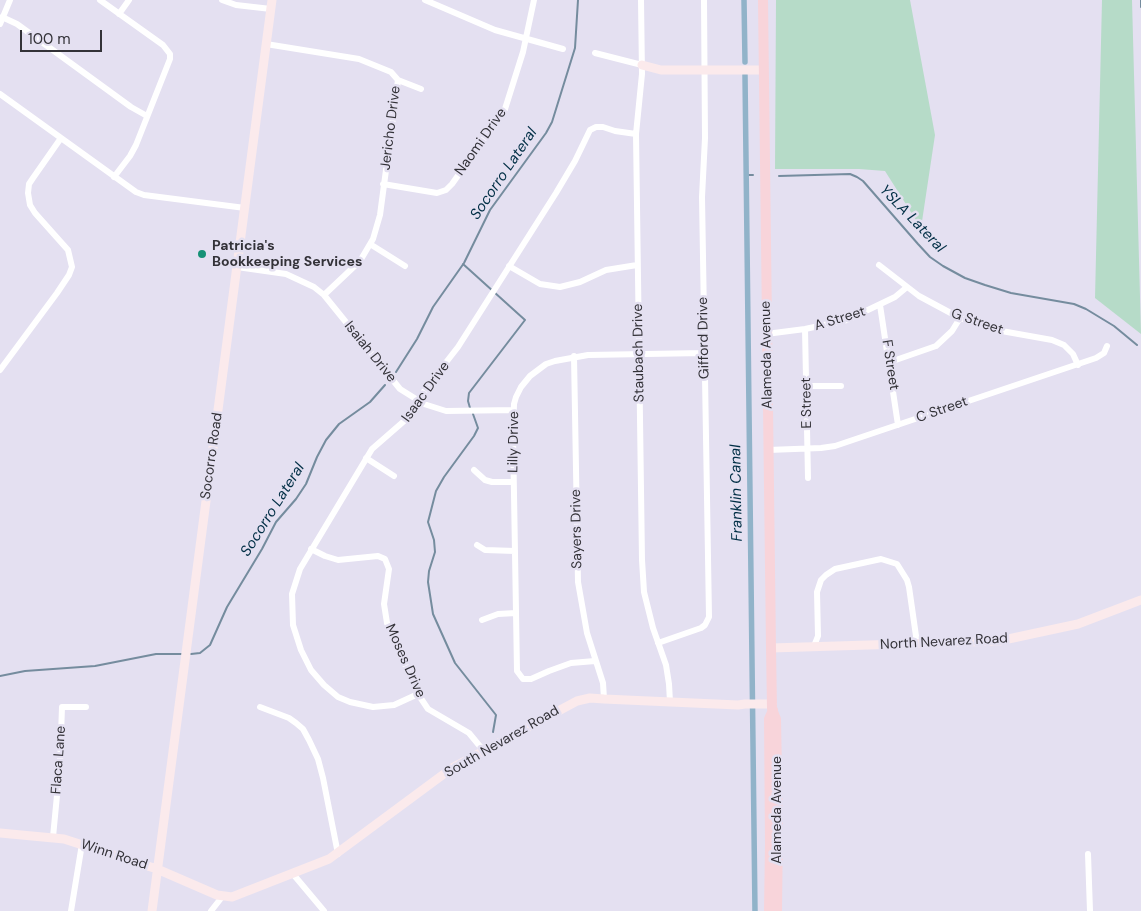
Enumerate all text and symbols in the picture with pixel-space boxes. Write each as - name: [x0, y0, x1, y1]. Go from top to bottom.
- scale bar: [22, 20, 105, 52]
- text: 100 m: [28, 29, 71, 49]
- street label: Jericho Drive: [377, 85, 405, 171]
- street label: Naomi Drive: [452, 105, 510, 179]
- water label: Socorro Lateral: [467, 125, 541, 223]
- water label: YSLA Lateral: [875, 181, 949, 257]
- place label: Patricia's Bookkeeping Services: [212, 238, 362, 270]
- marker: Patricia's Bookkeeping Services: [196, 248, 208, 260]
- street label: Gifford Drive: [695, 297, 713, 379]
- street label: Alameda Avenue: [758, 301, 776, 409]
- street label: A Street: [812, 303, 868, 335]
- street label: Staubach Drive: [630, 304, 648, 402]
- street label: G Street: [949, 305, 1005, 339]
- street label: Isaiah Drive: [340, 318, 400, 386]
- street label: F Street: [878, 339, 902, 391]
- street label: Isaac Drive: [399, 359, 453, 425]
- street label: E Street: [798, 377, 816, 429]
- street label: C Street: [914, 393, 970, 427]
- street label: Lilly Drive: [505, 411, 523, 473]
- street label: Socorro Road: [198, 412, 226, 500]
- water label: Franklin Canal: [727, 444, 747, 542]
- water label: Socorro Lateral: [237, 460, 309, 560]
- street label: Sayers Drive: [568, 489, 586, 569]
- street label: Moses Drive: [381, 622, 429, 700]
- street label: North Nevarez Road: [880, 630, 1008, 654]
- street label: South Nevarez Road: [442, 702, 562, 782]
- street label: Flaca Lane: [48, 725, 70, 795]
- street label: Alameda Avenue: [769, 756, 785, 864]
- street label: Winn Road: [78, 836, 150, 874]

